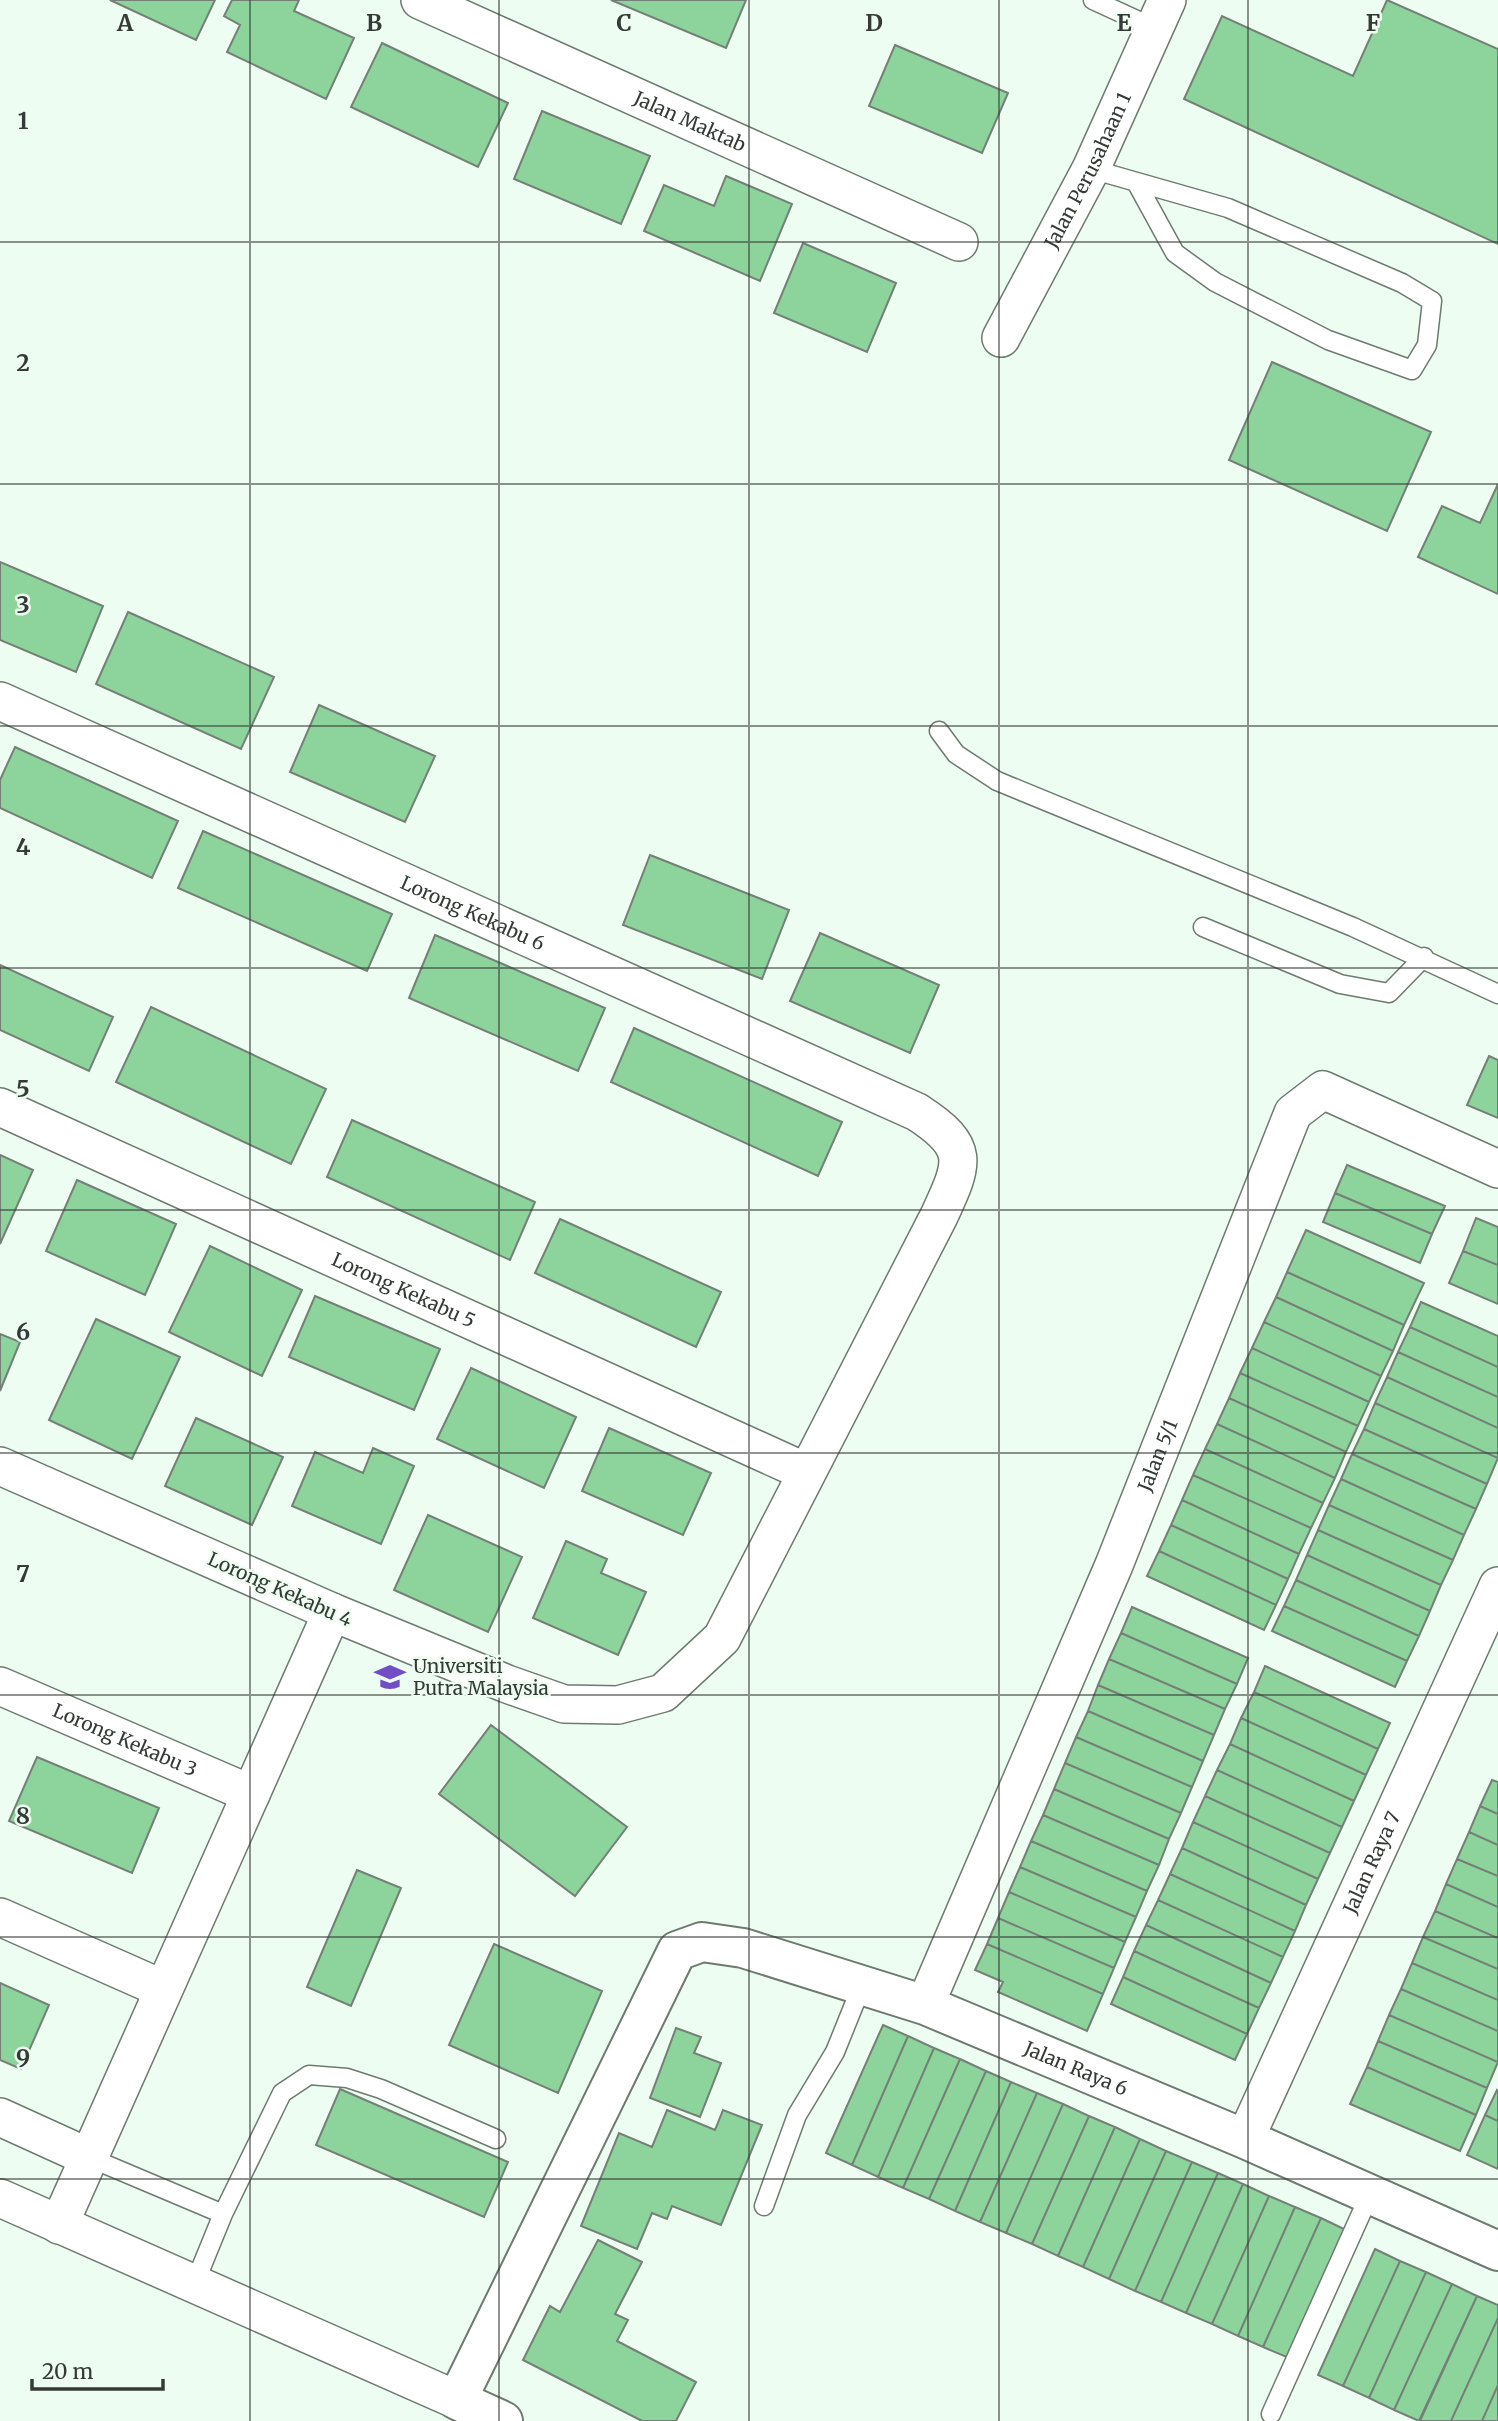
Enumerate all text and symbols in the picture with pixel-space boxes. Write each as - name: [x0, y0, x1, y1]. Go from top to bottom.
- text: A: [116, 8, 134, 37]
- text: B: [366, 8, 382, 37]
- text: C: [616, 8, 632, 37]
- text: D: [865, 8, 883, 37]
- text: E: [1116, 8, 1132, 37]
- text: F: [1366, 8, 1380, 37]
- street label: Jalan Maktab: [629, 85, 750, 157]
- street label: Jalan Perusahaan 1: [1039, 88, 1136, 253]
- text: 1: [18, 106, 29, 135]
- text: 2: [16, 348, 30, 377]
- text: 3: [16, 590, 30, 619]
- text: 4: [16, 832, 31, 861]
- street label: Lorong Kekabu 6: [397, 870, 548, 956]
- text: 5: [16, 1074, 30, 1103]
- street label: Lorong Kekabu 5: [328, 1247, 479, 1333]
- text: 6: [16, 1317, 30, 1346]
- street label: Jalan 5/1: [1132, 1415, 1183, 1496]
- street label: Lorong Kekabu 4: [204, 1546, 356, 1632]
- text: 7: [16, 1559, 30, 1588]
- place label: Universiti Putra Malaysia: [413, 1654, 549, 1700]
- school or university icon: Universiti Putra Malaysia: [373, 1660, 407, 1694]
- street label: Lorong Kekabu 3: [49, 1698, 201, 1781]
- text: 8: [16, 1801, 30, 1830]
- street label: Jalan Raya 7: [1337, 1808, 1405, 1918]
- street label: Jalan Raya 6: [1020, 2035, 1132, 2101]
- text: 9: [16, 2043, 30, 2072]
- scale bar: [32, 2348, 163, 2392]
- text: 20 m: [42, 2358, 94, 2385]

